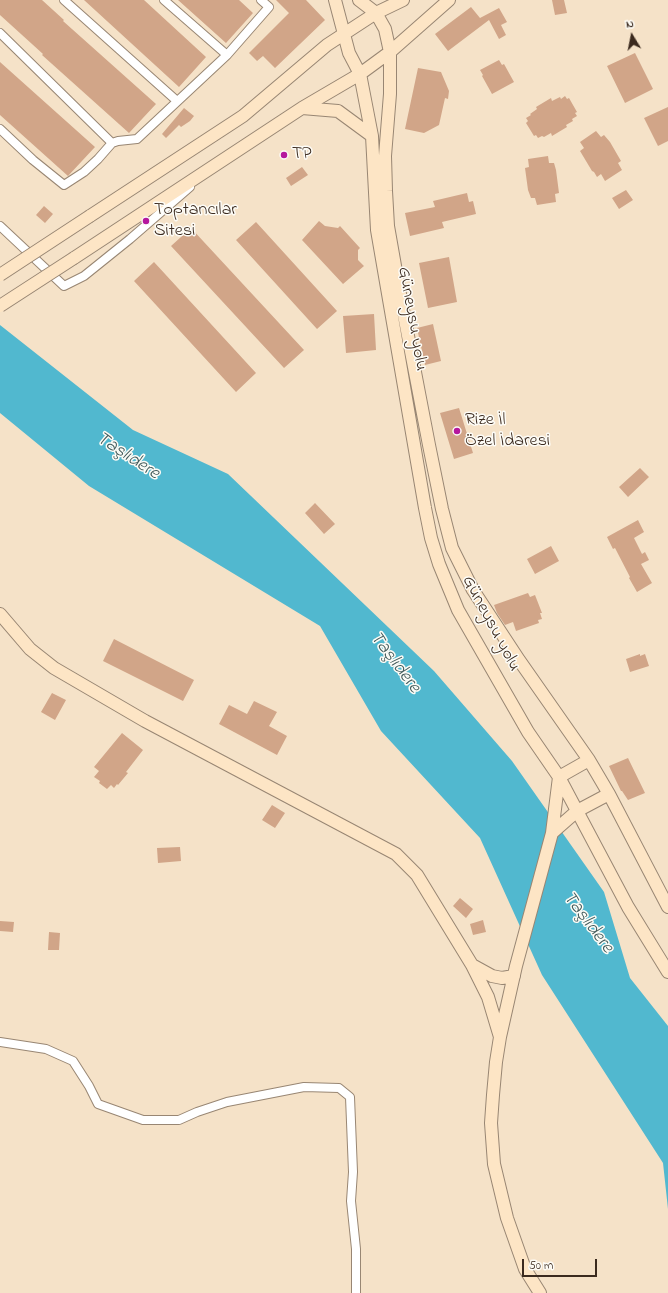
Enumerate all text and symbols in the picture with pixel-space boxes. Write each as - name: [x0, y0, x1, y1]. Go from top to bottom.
- north arrow: [612, 16, 652, 56]
- text: N: [625, 16, 635, 33]
- place label: TP: [292, 144, 312, 166]
- marker: TP: [279, 150, 289, 160]
- place label: Toptancılar Sitesi: [154, 200, 237, 242]
- marker: Toptancılar Sitesi: [141, 216, 151, 226]
- street label: Güneysu yolu: [391, 265, 431, 373]
- place label: Rize İl Özel İdaresi: [465, 410, 550, 452]
- marker: Rize İl Özel İdaresi: [452, 426, 462, 436]
- water label: Taşlıdere: [91, 428, 163, 486]
- street label: Güneysu yolu: [456, 573, 524, 675]
- water label: Taşlıdere: [364, 628, 424, 698]
- water label: Taşlıdere: [557, 888, 617, 958]
- scale bar: [524, 1251, 599, 1277]
- text: 50 m: [529, 1257, 553, 1275]

